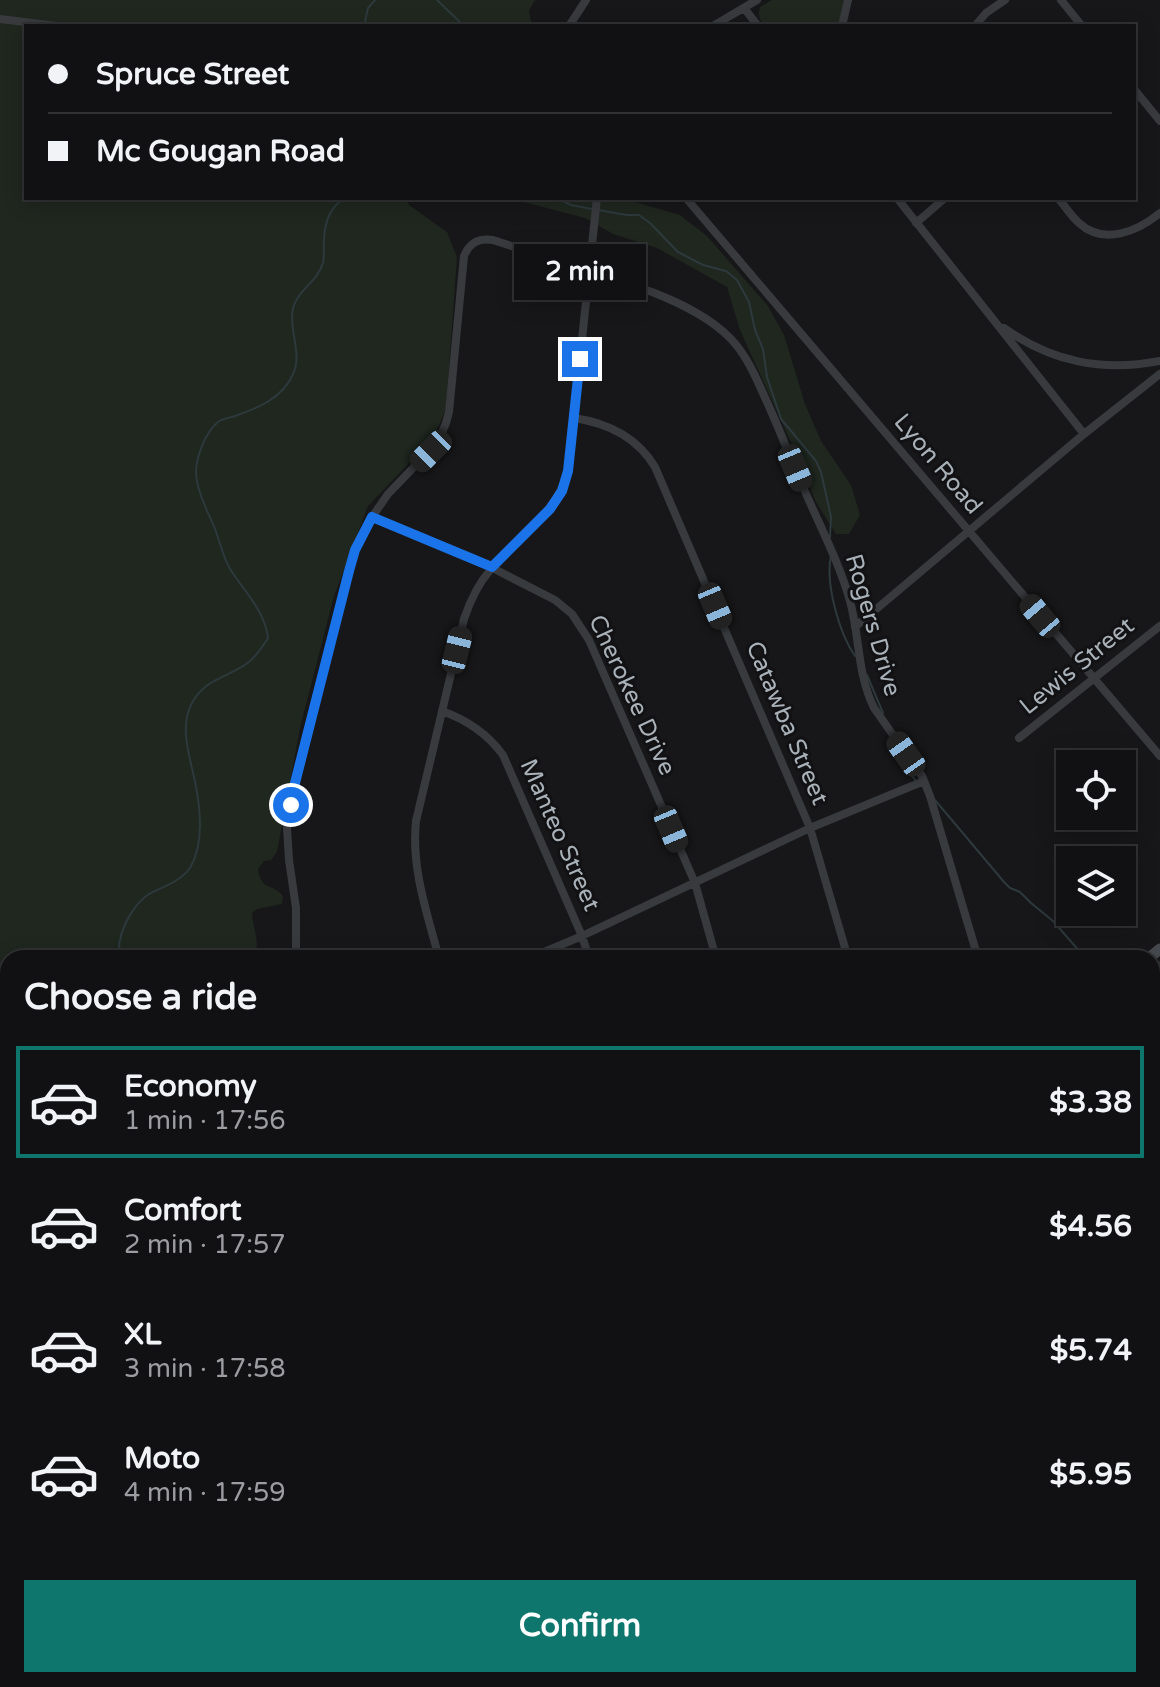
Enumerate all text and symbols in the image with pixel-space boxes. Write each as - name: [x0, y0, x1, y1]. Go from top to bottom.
- text: Spruce Street: [96, 56, 289, 93]
- text: Mc Gougan Road: [96, 133, 345, 170]
- callout: 2 min: [514, 243, 646, 299]
- text: 2 min: [545, 256, 615, 287]
- route end: [562, 341, 598, 377]
- street label: Lyon Road: [888, 408, 988, 520]
- car: [406, 426, 456, 476]
- car: [775, 441, 815, 495]
- street label: Rogers Drive: [839, 551, 907, 699]
- car: [695, 579, 735, 633]
- car: [1015, 590, 1065, 642]
- street label: Cherokee Drive: [582, 610, 682, 780]
- street label: Lewis Street: [1014, 611, 1140, 721]
- car: [440, 624, 474, 676]
- street label: Catawba Street: [740, 637, 834, 809]
- car: [882, 727, 930, 781]
- map controls: [1056, 750, 1136, 926]
- button: locate: [1056, 750, 1136, 830]
- street label: Manteo Street: [514, 755, 606, 915]
- route start: [273, 787, 309, 823]
- car: [651, 802, 691, 856]
- button: layers: [1056, 846, 1136, 926]
- text: Choose a ride: [24, 976, 257, 1019]
- icon: car: [28, 1066, 100, 1138]
- text: Economy: [124, 1068, 257, 1105]
- text: $3.38: [1049, 1084, 1132, 1121]
- text: 1 min · 17:56: [124, 1105, 286, 1136]
- icon: car: [28, 1190, 100, 1262]
- text: Comfort: [124, 1192, 242, 1229]
- text: $4.56: [1049, 1208, 1132, 1245]
- text: 2 min · 17:57: [124, 1229, 286, 1260]
- icon: car: [28, 1314, 100, 1386]
- text: XL: [124, 1316, 161, 1353]
- text: $5.74: [1050, 1332, 1132, 1369]
- text: 3 min · 17:58: [124, 1353, 286, 1384]
- icon: car: [28, 1438, 100, 1510]
- text: Moto: [124, 1440, 200, 1477]
- text: $5.95: [1050, 1456, 1132, 1493]
- text: 4 min · 17:59: [124, 1477, 286, 1508]
- button: Confirm: [24, 1580, 1136, 1672]

